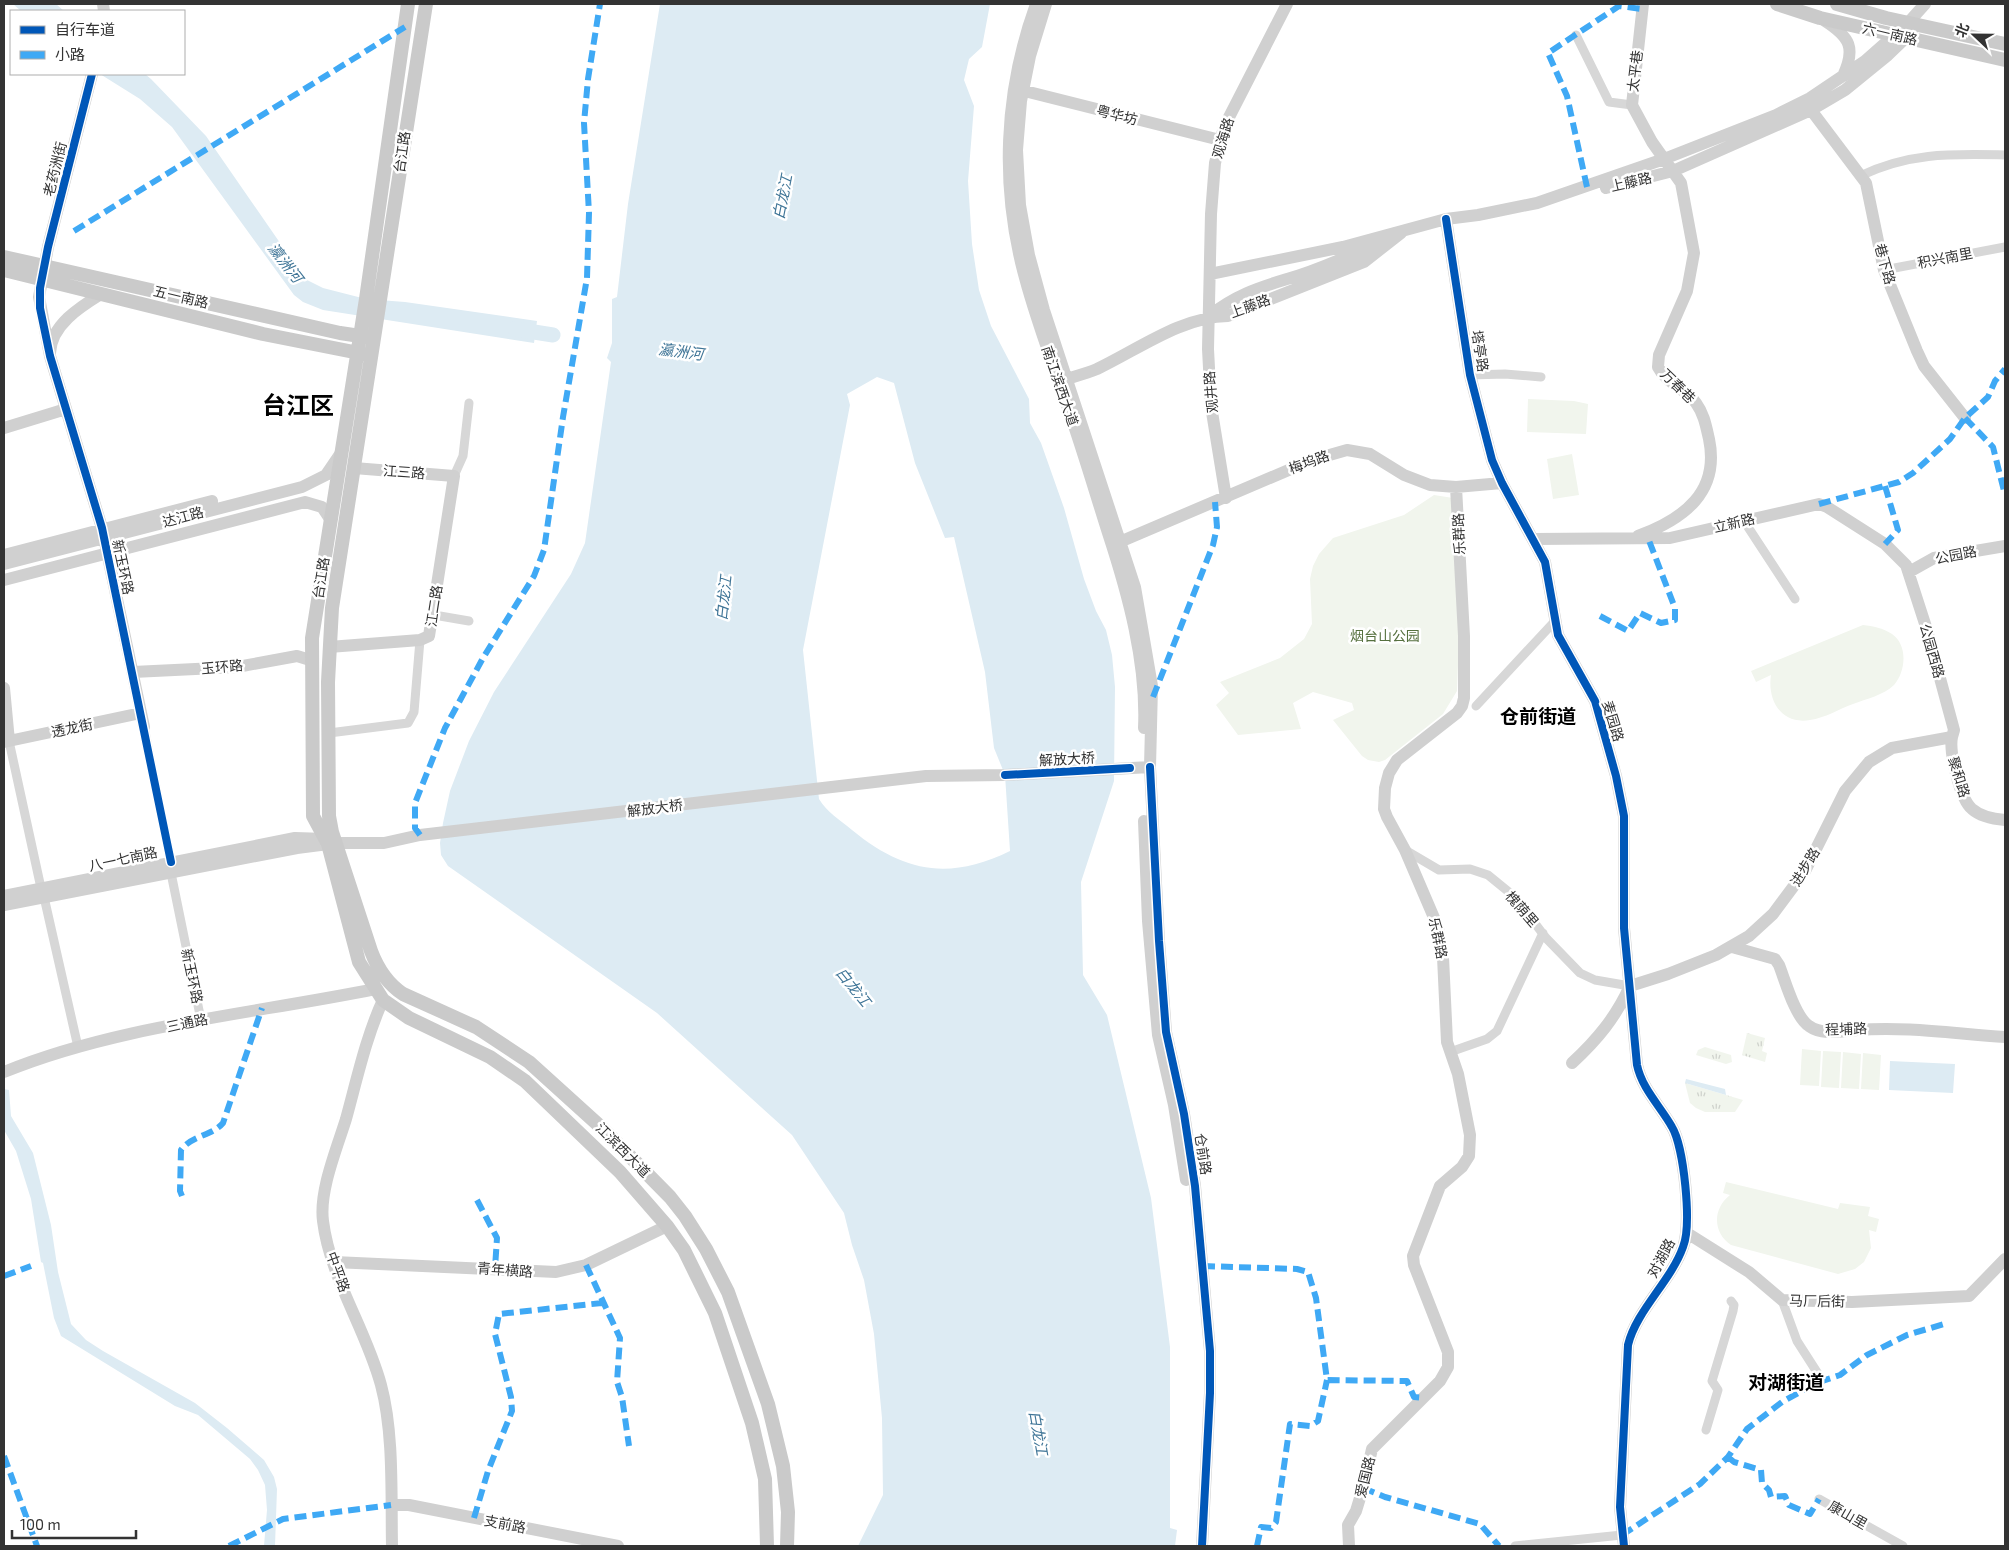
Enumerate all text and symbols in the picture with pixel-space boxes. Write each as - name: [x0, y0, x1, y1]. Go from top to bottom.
- legend: [10, 10, 185, 75]
- north arrow: [1949, 10, 1999, 60]
- street label: 六一南路: [1861, 19, 1919, 48]
- text: 自行车道: [55, 20, 115, 38]
- text: 北: [1951, 20, 1972, 40]
- text: 小路: [55, 45, 85, 63]
- street label: 太平巷: [1624, 49, 1645, 93]
- street label: 粤华坊: [1095, 101, 1140, 128]
- street label: 观海路: [1208, 115, 1237, 160]
- street label: 台江路: [390, 130, 413, 174]
- street label: 老药洲街: [39, 140, 70, 198]
- street label: 上藤路: [1609, 169, 1653, 195]
- water label: 白龙江: [769, 171, 796, 221]
- water label: 瀛洲河: [265, 239, 309, 288]
- street label: 巷下路: [1872, 241, 1899, 286]
- street label: 积兴南里: [1916, 244, 1974, 271]
- street label: 五一南路: [152, 282, 210, 311]
- street label: 上藤路: [1227, 290, 1272, 321]
- street label: 塔亭路: [1469, 329, 1492, 373]
- water label: 瀛洲河: [658, 339, 708, 363]
- street label: 南江滨西大道: [1039, 343, 1082, 428]
- street label: 万春巷: [1657, 365, 1699, 406]
- street label: 观井路: [1200, 370, 1221, 414]
- district label: 台江区: [262, 390, 334, 419]
- street label: 梅坞路: [1286, 446, 1331, 477]
- street label: 江三路: [382, 462, 426, 481]
- street label: 达江路: [160, 503, 205, 530]
- street label: 立新路: [1712, 510, 1756, 536]
- street label: 乐群路: [1449, 513, 1468, 555]
- street label: 新玉环路: [109, 538, 138, 596]
- street label: 公园路: [1934, 542, 1978, 567]
- street label: 台江路: [309, 556, 332, 600]
- water label: 白龙江: [712, 573, 735, 621]
- street label: 江二路: [422, 584, 445, 628]
- street label: 公园西路: [1917, 622, 1948, 680]
- park label: 烟台山公园: [1350, 627, 1420, 644]
- street label: 玉环路: [200, 656, 244, 677]
- street label: 麦园路: [1599, 698, 1628, 743]
- district label: 仓前街道: [1500, 704, 1576, 727]
- street label: 透龙街: [50, 715, 94, 740]
- street label: 解放大桥: [1039, 749, 1095, 768]
- street label: 聚和路: [1945, 754, 1974, 799]
- street label: 解放大桥: [626, 796, 684, 819]
- street label: 八一七南路: [87, 843, 159, 874]
- street label: 进步路: [1786, 844, 1823, 889]
- street label: 槐荫里: [1502, 887, 1543, 930]
- street label: 乐群路: [1426, 916, 1451, 960]
- street label: 新玉环路: [178, 947, 207, 1005]
- water label: 白龙江: [833, 963, 876, 1011]
- street label: 三通路: [165, 1010, 209, 1035]
- street label: 程埔路: [1825, 1019, 1867, 1038]
- street label: 江滨西大道: [593, 1119, 654, 1180]
- street label: 仓前路: [1192, 1132, 1215, 1176]
- street label: 对湖路: [1643, 1235, 1678, 1280]
- street label: 中平路: [323, 1249, 354, 1294]
- street label: 青年横路: [477, 1259, 534, 1280]
- street label: 马厂后街: [1789, 1292, 1845, 1309]
- district label: 对湖街道: [1748, 1370, 1824, 1393]
- water label: 白龙江: [1026, 1409, 1052, 1459]
- street label: 爱国路: [1351, 1454, 1378, 1499]
- street label: 康山里: [1826, 1497, 1871, 1532]
- scale bar: [12, 1508, 136, 1540]
- street label: 支前路: [483, 1511, 527, 1536]
- text: 100 m: [20, 1515, 61, 1533]

